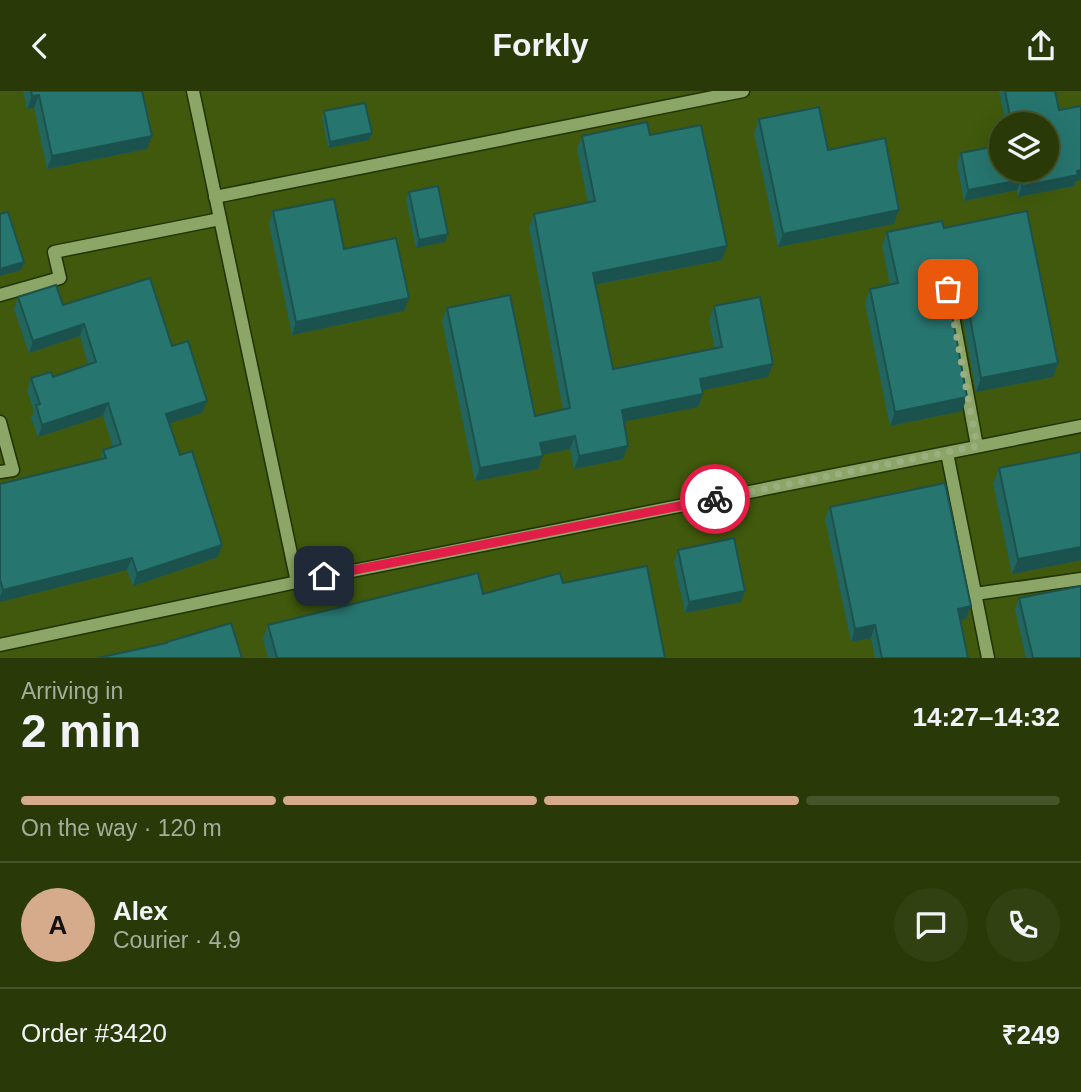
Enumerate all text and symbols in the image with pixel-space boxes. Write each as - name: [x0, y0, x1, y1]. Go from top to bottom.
- icon: back: [21, 27, 59, 65]
- text: Forkly: [492, 27, 589, 63]
- icon: share: [1022, 27, 1060, 65]
- map controls: [989, 112, 1059, 182]
- button: layers: [989, 112, 1059, 182]
- pin: [918, 259, 978, 319]
- icon: bag: [929, 270, 967, 308]
- courier: [680, 464, 750, 534]
- icon: bike: [696, 480, 734, 518]
- pin: [294, 546, 354, 606]
- icon: home: [305, 557, 343, 595]
- text: Arriving in: [21, 678, 123, 704]
- text: 14:27–14:32: [913, 702, 1060, 732]
- text: 2 min: [21, 705, 141, 757]
- text: On the way · 120 m: [21, 815, 222, 841]
- button: chat: [894, 888, 968, 962]
- button: phone: [986, 888, 1060, 962]
- text: Alex: [113, 896, 168, 926]
- text: A: [49, 910, 67, 940]
- text: Courier · 4.9: [113, 927, 241, 953]
- text: Order #3420: [21, 1018, 167, 1048]
- text: ₹249: [1002, 1020, 1060, 1050]

